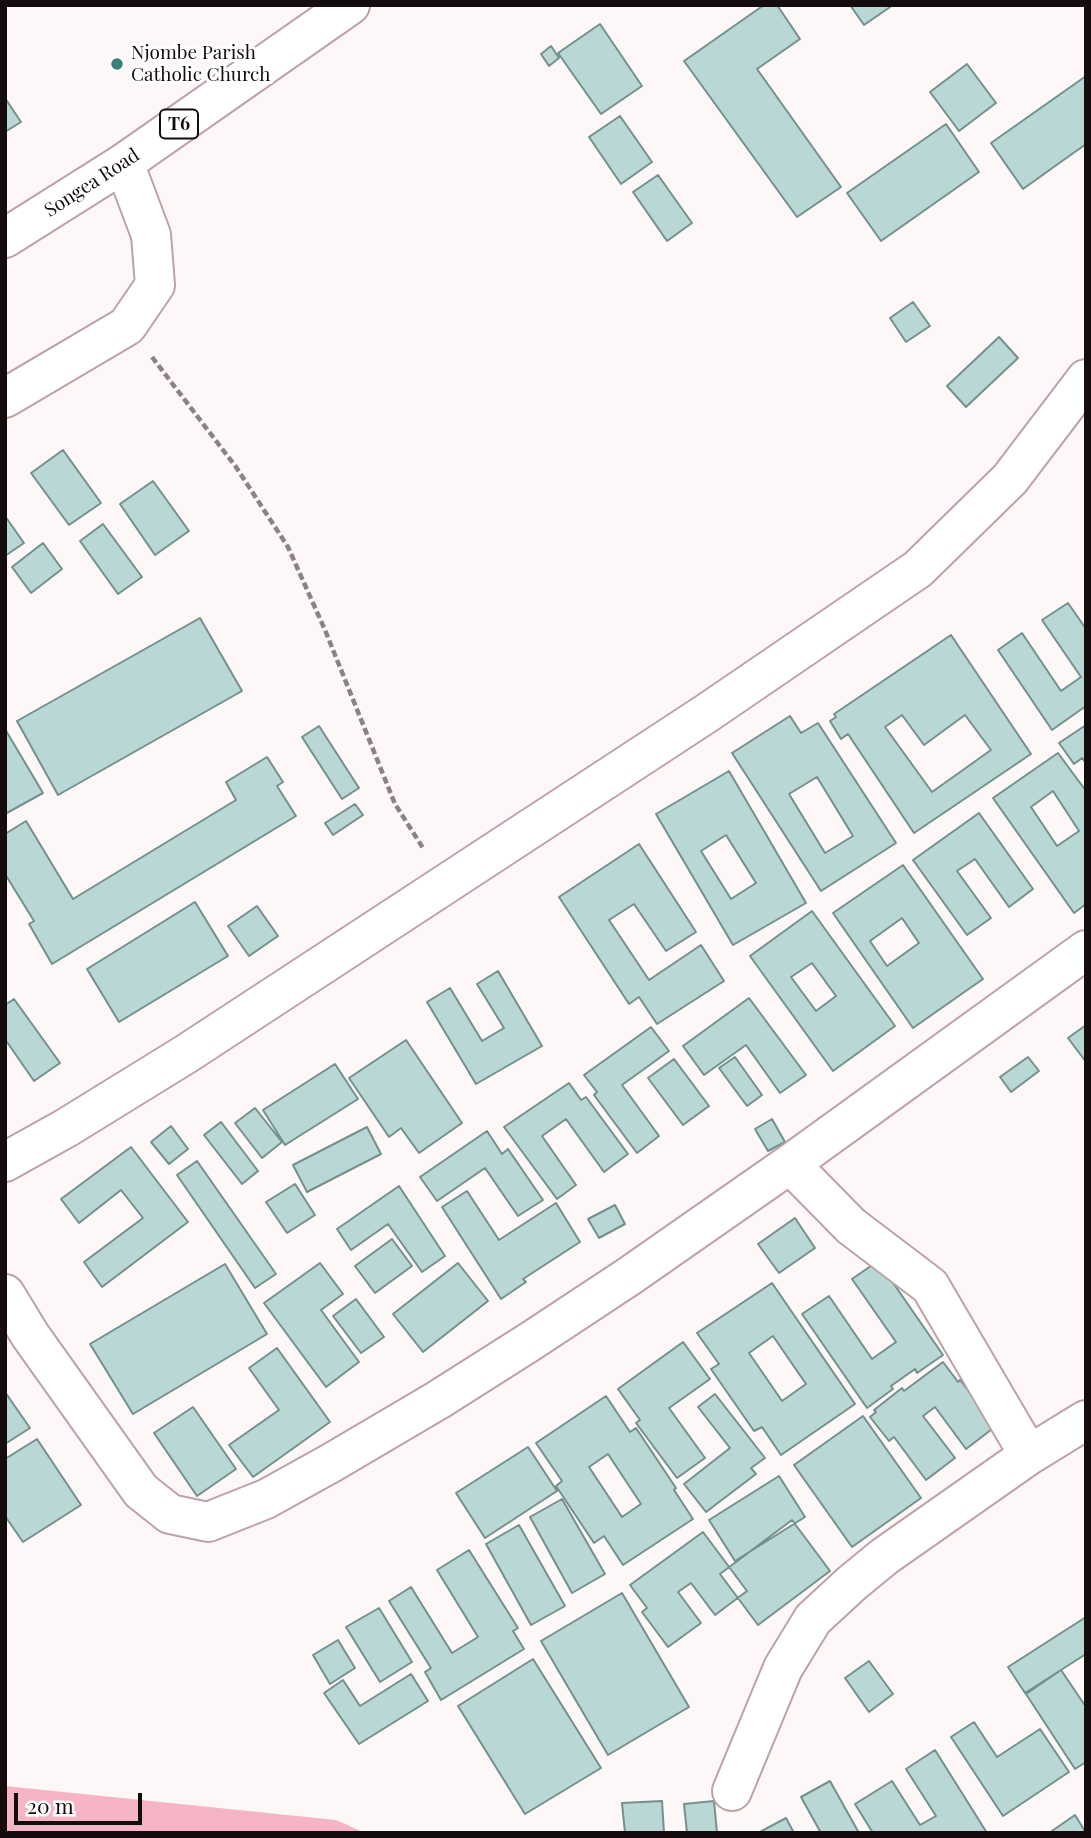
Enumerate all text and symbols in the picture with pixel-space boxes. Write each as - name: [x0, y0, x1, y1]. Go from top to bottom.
- place label: Njombe Parish Catholic Church: [131, 42, 270, 86]
- marker: Njombe Parish Catholic Church: [109, 56, 125, 72]
- road number: T6: [160, 110, 198, 139]
- street label: Songea Road: [40, 144, 144, 222]
- scale bar: [18, 1778, 145, 1822]
- text: 20 m: [27, 1791, 74, 1819]

